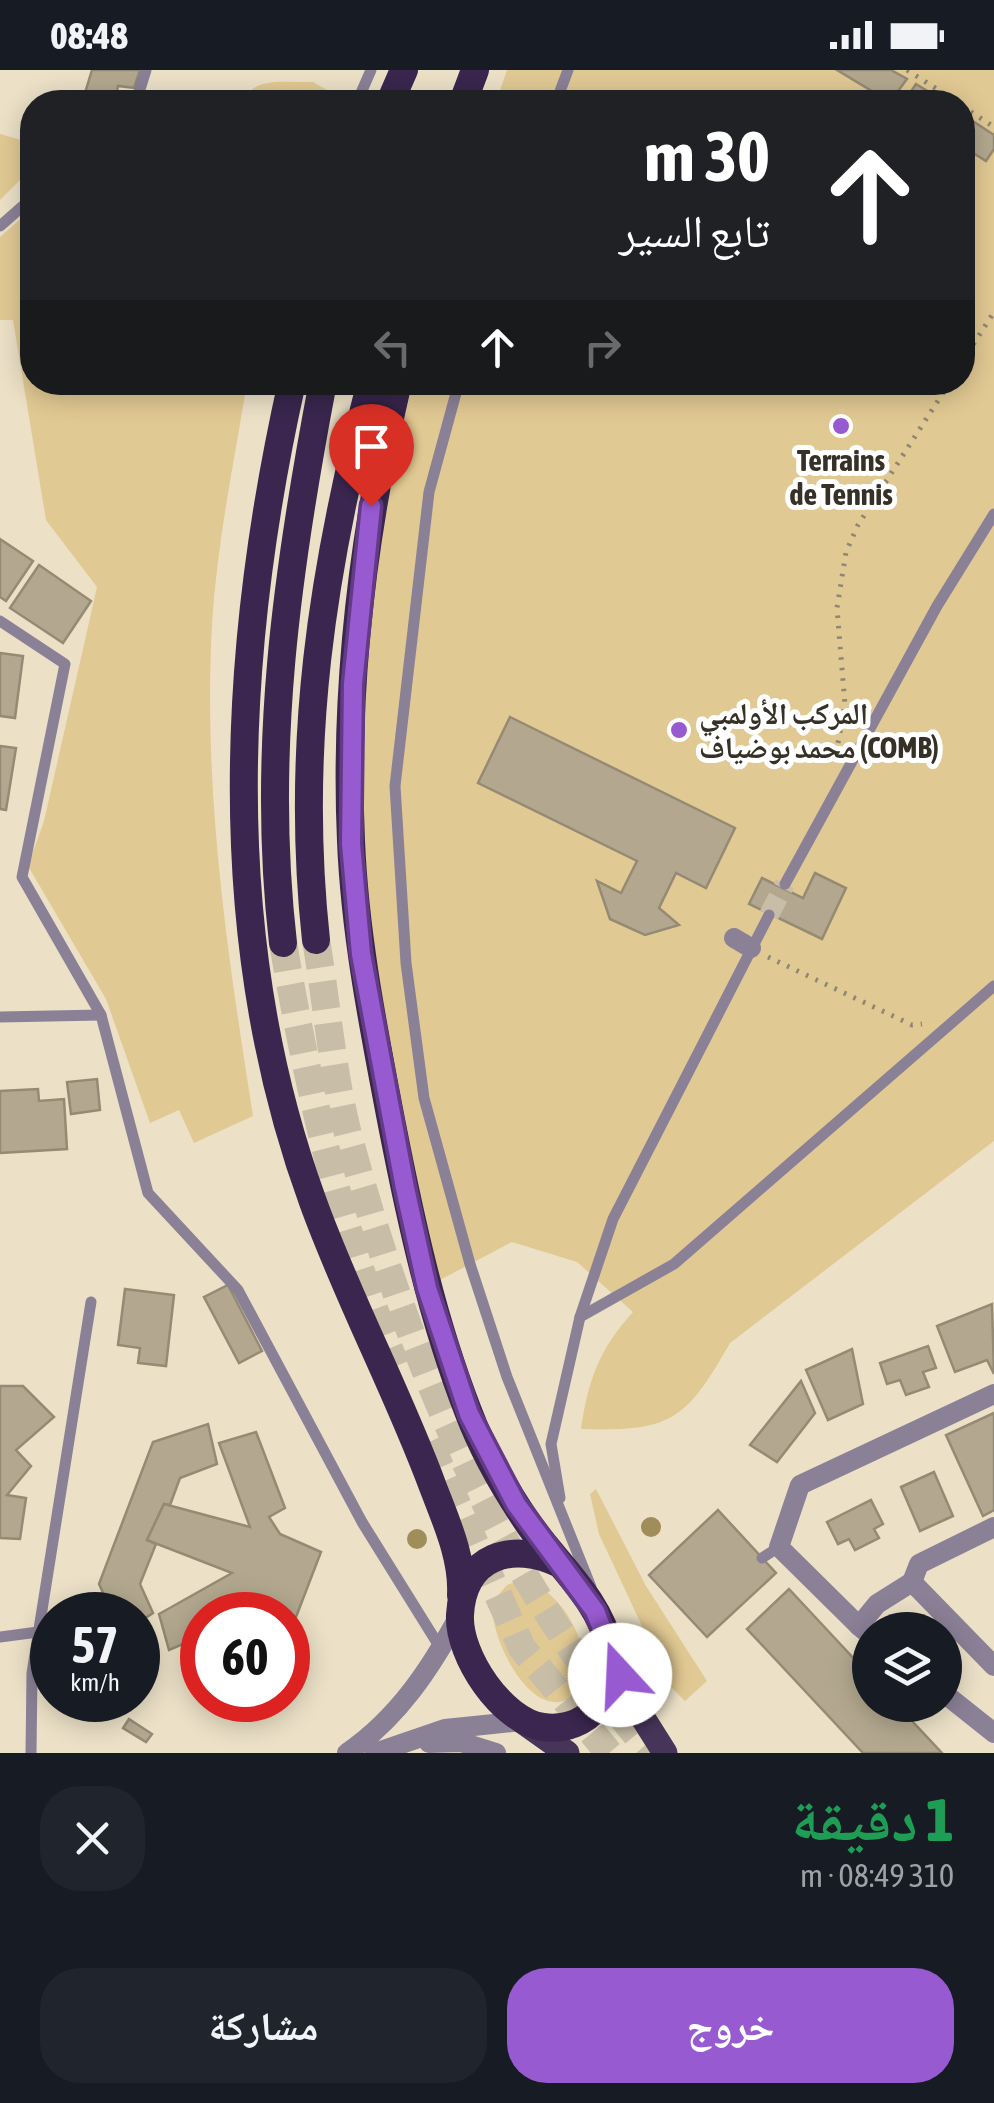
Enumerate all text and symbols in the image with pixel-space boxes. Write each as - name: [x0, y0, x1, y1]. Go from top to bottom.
- text: 08:48: [50, 14, 128, 57]
- text: 30 m: [644, 116, 770, 196]
- icon: ahead: [805, 130, 935, 260]
- text: تابع السير: [619, 205, 770, 257]
- icon: left: [365, 320, 420, 375]
- icon: ahead: [470, 320, 525, 375]
- icon: right: [575, 320, 630, 375]
- pin: [329, 404, 414, 507]
- marker: Terrains de Tennis: [830, 415, 852, 437]
- icon: arrive: [344, 419, 399, 474]
- place label: Terrains de Tennis: [789, 443, 893, 511]
- place label: المركب الأولمبي محمد بوضياف (COMB): [699, 696, 939, 765]
- marker: المركب الأولمبي محمد بوضياف (COMB): [668, 719, 690, 741]
- speed limit sign: 60: [180, 1592, 310, 1722]
- map controls: [852, 1612, 962, 1722]
- button: layers: [852, 1612, 962, 1722]
- text: 57: [71, 1616, 118, 1674]
- position arrow: [568, 1623, 672, 1727]
- text: km/h: [70, 1668, 120, 1696]
- text: 1 دقيقة: [792, 1785, 954, 1854]
- button: close: [40, 1786, 145, 1891]
- text: 310 m · 08:49: [800, 1857, 954, 1894]
- button: مشاركة: [40, 1968, 487, 2083]
- button: خروج: [507, 1968, 954, 2083]

